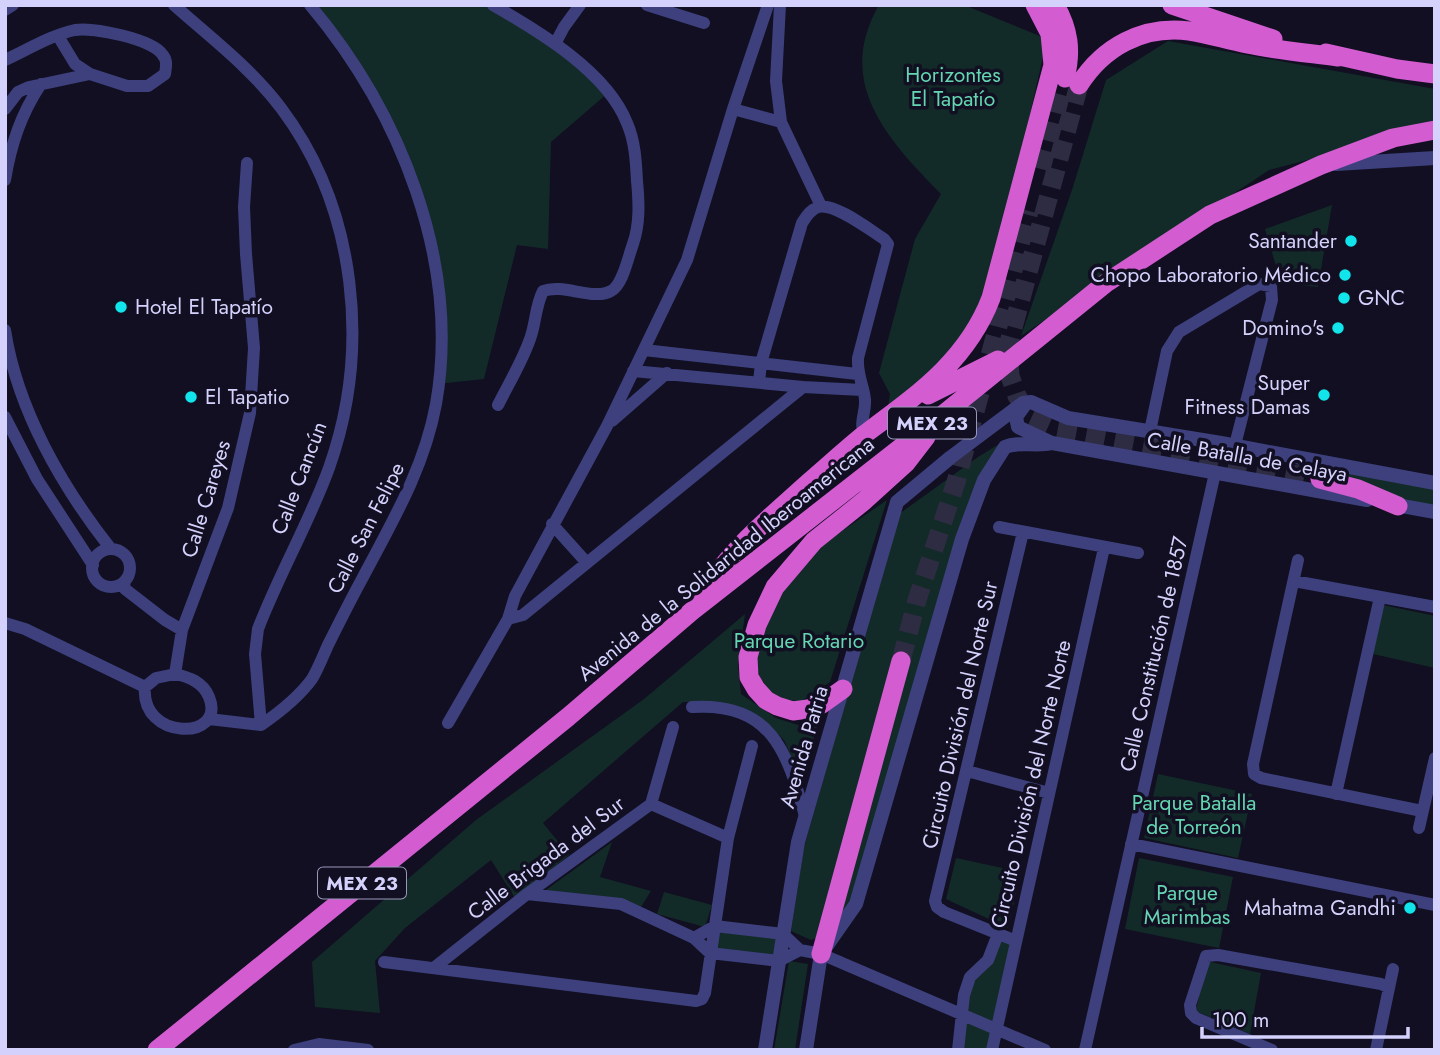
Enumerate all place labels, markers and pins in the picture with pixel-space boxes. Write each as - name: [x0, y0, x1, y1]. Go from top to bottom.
- place label: Santander: [1248, 226, 1338, 256]
- marker: Santander: [1343, 233, 1359, 249]
- place label: Chopo Laboratorio Médico: [1090, 260, 1331, 290]
- marker: Chopo Laboratorio Médico: [1337, 267, 1353, 283]
- place label: GNC: [1358, 283, 1405, 313]
- marker: GNC: [1336, 290, 1352, 306]
- place label: Hotel El Tapatío: [135, 292, 273, 322]
- marker: Hotel El Tapatío: [113, 299, 129, 315]
- place label: Domino's: [1242, 313, 1324, 343]
- marker: Domino's: [1330, 320, 1346, 336]
- place label: Super Fitness Damas: [1185, 368, 1311, 422]
- place label: El Tapatio: [205, 382, 289, 412]
- marker: Super Fitness Damas: [1316, 387, 1332, 403]
- marker: El Tapatio: [183, 389, 199, 405]
- place label: Mahatma Gandhi: [1244, 893, 1396, 923]
- marker: Mahatma Gandhi: [1402, 900, 1418, 916]

